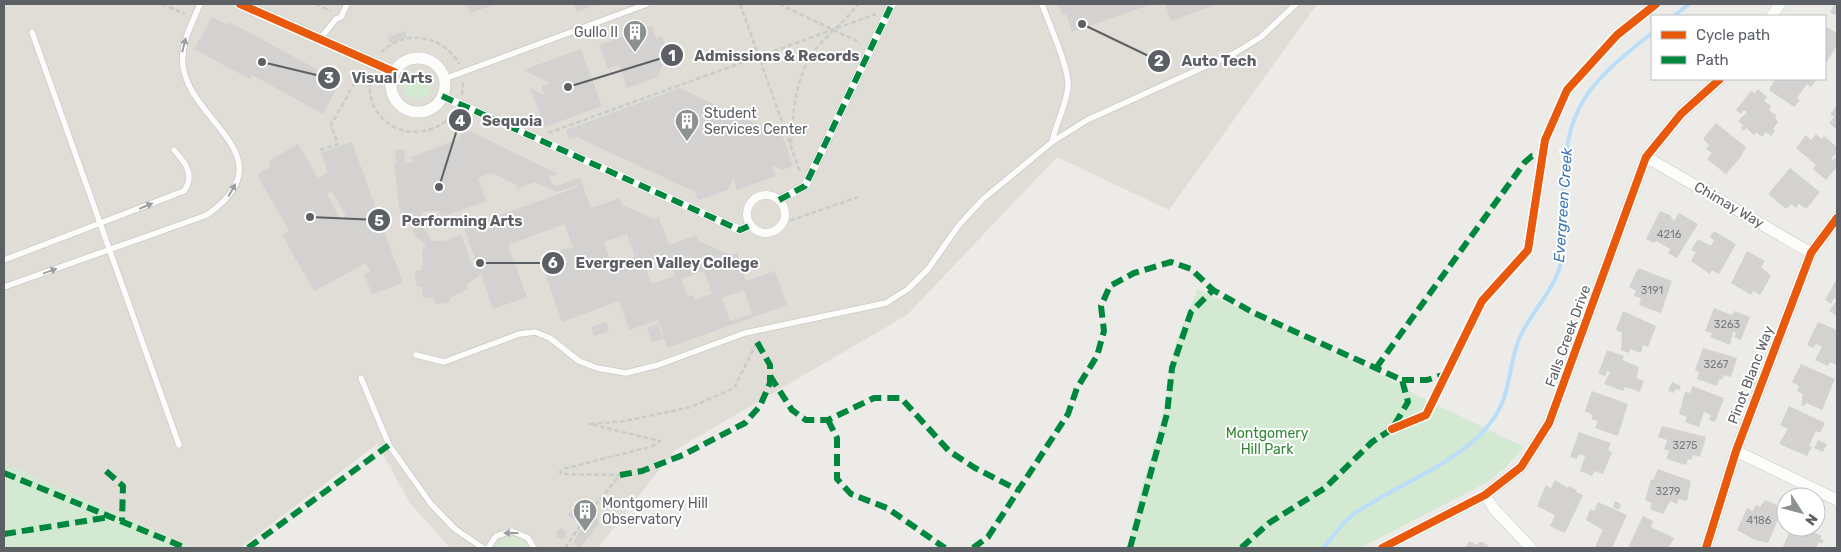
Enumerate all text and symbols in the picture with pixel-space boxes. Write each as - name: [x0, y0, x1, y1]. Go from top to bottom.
- legend: [1651, 15, 1826, 80]
- building icon: Gullo II: [622, 19, 648, 53]
- place label: Gullo II: [574, 24, 618, 41]
- text: Cycle path: [1696, 26, 1770, 44]
- one-way arrow: [180, 38, 188, 53]
- callout: Admissions & Records: [659, 40, 870, 70]
- callout: Auto Tech: [1146, 46, 1266, 76]
- text: 1: [668, 47, 676, 65]
- text: Admissions & Records: [694, 47, 860, 65]
- text: Path: [1696, 51, 1729, 69]
- text: 2: [1154, 52, 1164, 70]
- text: Auto Tech: [1182, 52, 1256, 70]
- callout: Visual Arts: [316, 63, 443, 93]
- text: 3: [324, 69, 334, 87]
- text: Visual Arts: [351, 69, 433, 87]
- callout: Sequoia: [447, 105, 552, 135]
- place label: Student Services Center: [704, 105, 808, 138]
- building icon: Student Services Center: [674, 108, 700, 142]
- text: 4: [455, 112, 465, 130]
- text: Sequoia: [482, 112, 542, 130]
- water label: Evergreen Creek: [1550, 147, 1576, 263]
- street label: Chimay Way: [1691, 178, 1767, 232]
- one-way arrow: [227, 183, 236, 196]
- one-way arrow: [139, 202, 153, 210]
- callout: Performing Arts: [367, 205, 533, 235]
- text: 5: [374, 212, 384, 230]
- text: Performing Arts: [401, 212, 523, 230]
- house number: 4216: [1657, 228, 1682, 241]
- callout: Evergreen Valley College: [540, 248, 769, 278]
- text: 6: [548, 254, 558, 272]
- text: Evergreen Valley College: [575, 254, 759, 272]
- one-way arrow: [42, 267, 57, 274]
- street label: Falls Creek Drive: [1542, 283, 1594, 389]
- house number: 3191: [1641, 284, 1663, 297]
- house number: 3263: [1714, 318, 1741, 331]
- street label: Pinot Blanc Way: [1724, 323, 1778, 427]
- house number: 3267: [1703, 358, 1729, 371]
- park label: Montgomery Hill Park: [1226, 425, 1309, 458]
- house number: 3275: [1672, 439, 1698, 452]
- house number: 3279: [1655, 485, 1681, 498]
- north arrow: [1776, 487, 1826, 537]
- place label: Montgomery Hill Observatory: [602, 495, 708, 528]
- building icon: Montgomery Hill Observatory: [572, 498, 598, 532]
- text: N: [1801, 510, 1821, 528]
- house number: 4186: [1747, 514, 1772, 527]
- one-way arrow: [503, 529, 519, 537]

